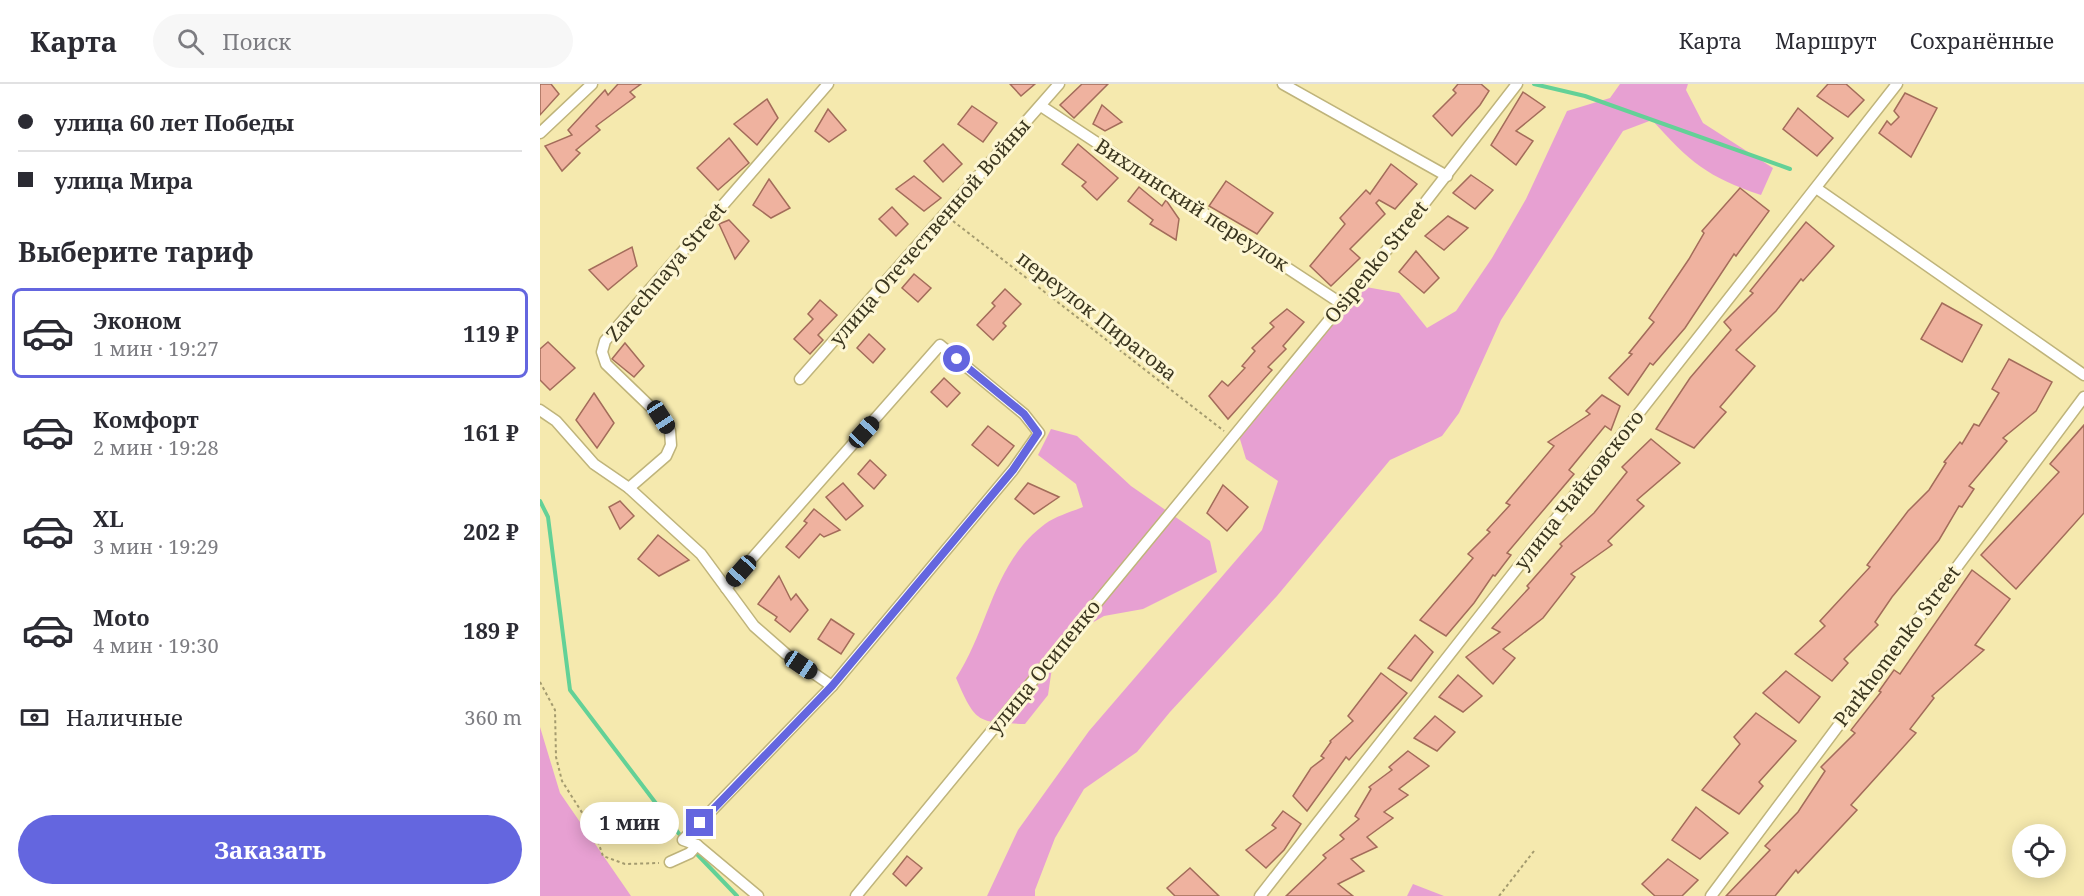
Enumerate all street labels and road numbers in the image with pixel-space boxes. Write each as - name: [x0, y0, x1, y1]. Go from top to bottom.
- street label: улица Отечественной Войны: [823, 112, 1036, 351]
- street label: Вихлинский переулок: [1090, 132, 1294, 277]
- street label: Osipenko Street: [1318, 195, 1433, 328]
- street label: Zarechnaya Street: [600, 197, 732, 347]
- street label: переулок Пирагова: [1012, 244, 1183, 387]
- street label: улица Чайковского: [1508, 404, 1650, 575]
- street label: Parkhomenko Street: [1827, 560, 1966, 732]
- street label: улица Осипенко: [981, 594, 1106, 740]

